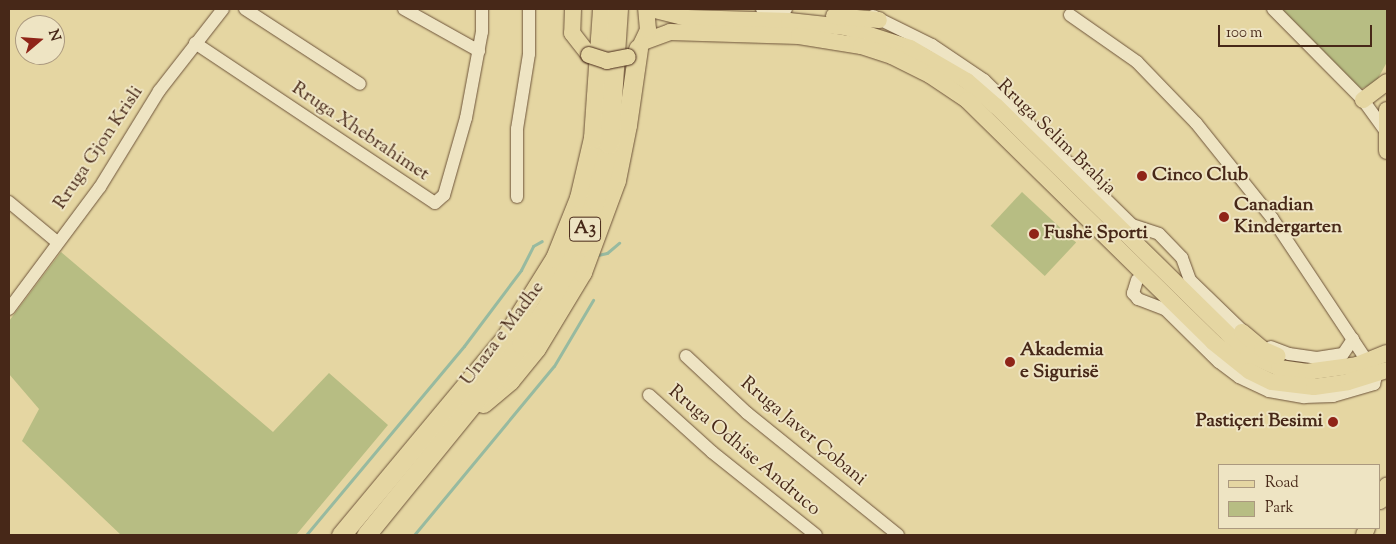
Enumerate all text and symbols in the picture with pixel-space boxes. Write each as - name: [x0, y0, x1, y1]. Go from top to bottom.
- north arrow: [15, 15, 65, 65]
- scale bar: [1221, 15, 1375, 47]
- text: 100 m: [1226, 23, 1262, 44]
- text: N: [42, 27, 65, 44]
- street label: Rruga Selim Brahja: [992, 75, 1120, 201]
- street label: Rruga Xhebrahimet: [287, 78, 433, 186]
- street label: Rruga Gjon Krisli: [49, 82, 149, 214]
- place label: Cinco Club: [1152, 165, 1248, 187]
- marker: Cinco Club: [1136, 170, 1148, 182]
- place label: Canadian Kindergarten: [1234, 195, 1342, 239]
- marker: Canadian Kindergarten: [1218, 211, 1230, 223]
- road number: A3: [569, 213, 601, 244]
- place label: Fushë Sporti: [1044, 223, 1148, 245]
- marker: Fushë Sporti: [1028, 228, 1040, 240]
- street label: Unaza e Madhe: [456, 277, 550, 391]
- place label: Akademia e Sigurisë: [1020, 340, 1104, 384]
- marker: Akademia e Sigurisë: [1004, 356, 1016, 368]
- street label: Rruga Javer Çobani: [735, 373, 871, 491]
- street label: Rruga Odhise Andruco: [663, 381, 825, 521]
- place label: Pastiçeri Besimi: [1196, 411, 1323, 433]
- marker: Pastiçeri Besimi: [1327, 416, 1339, 428]
- legend: [1218, 464, 1381, 529]
- text: Road: [1265, 473, 1299, 494]
- text: Park: [1265, 498, 1294, 519]

